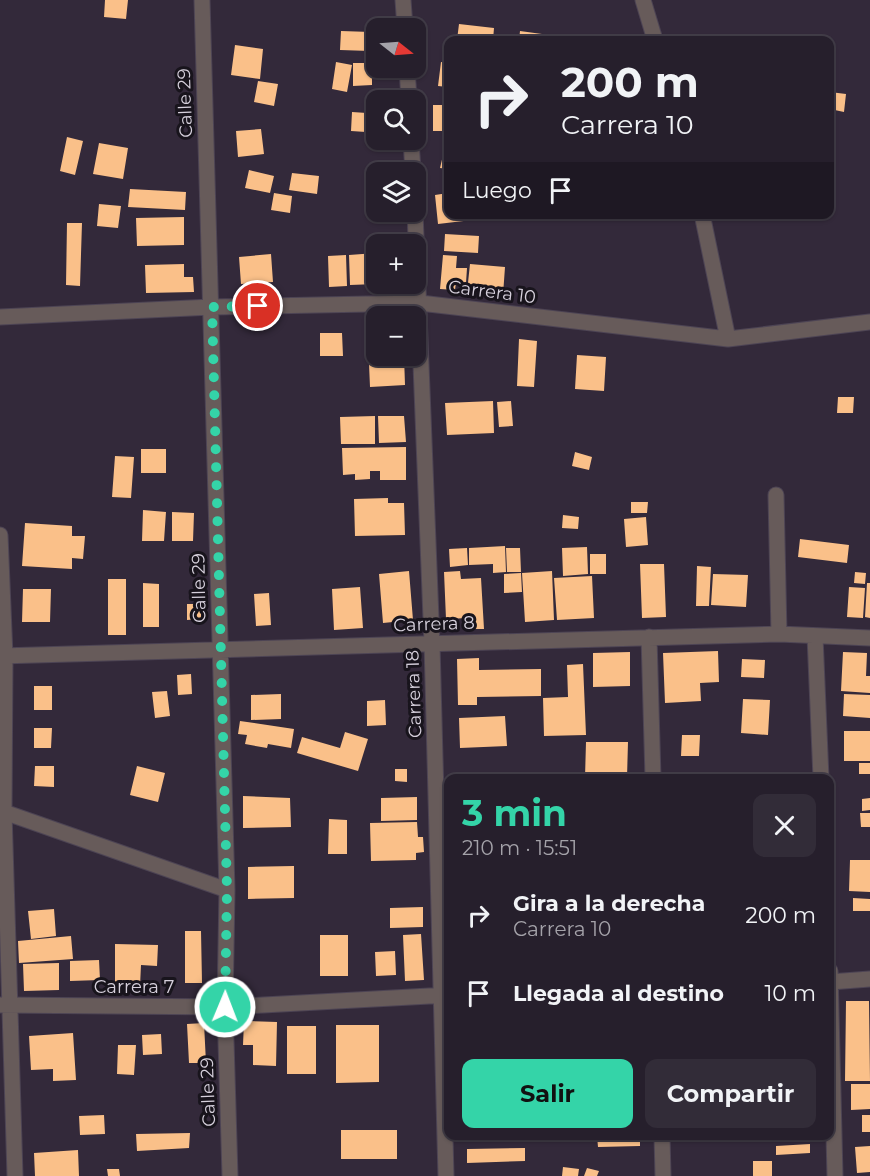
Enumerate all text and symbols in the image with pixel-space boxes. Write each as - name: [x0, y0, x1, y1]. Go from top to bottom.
- north arrow: [366, 18, 426, 78]
- map controls: [366, 18, 426, 366]
- text: 200 m: [561, 56, 699, 108]
- icon: right: [462, 60, 540, 138]
- street label: Calle 29: [173, 68, 197, 138]
- button: search: [366, 90, 426, 150]
- text: Carrera 10: [561, 108, 694, 141]
- button: layers: [366, 162, 426, 222]
- icon: arrive: [544, 174, 577, 207]
- text: Luego: [462, 177, 532, 204]
- button: +: [366, 234, 426, 294]
- street label: Carrera 10: [447, 276, 537, 308]
- pin: [232, 280, 283, 331]
- icon: arrive: [241, 289, 274, 322]
- button: −: [366, 306, 426, 366]
- street label: Calle 29: [187, 553, 211, 623]
- street label: Carrera 8: [393, 612, 475, 636]
- street label: Carrera 18: [401, 650, 427, 738]
- text: 3 min: [462, 791, 567, 835]
- button: close: [753, 794, 816, 857]
- text: 210 m · 15:51: [462, 836, 577, 860]
- text: Gira a la derecha: [513, 890, 705, 917]
- icon: right: [462, 899, 495, 932]
- text: 200 m: [745, 902, 816, 929]
- text: Carrera 10: [513, 917, 611, 941]
- position arrow: [193, 975, 257, 1039]
- street label: Carrera 7: [94, 976, 174, 998]
- icon: arrive: [462, 977, 495, 1010]
- text: Llegada al destino: [513, 980, 724, 1007]
- text: 10 m: [764, 980, 816, 1007]
- street label: Calle 29: [196, 1057, 220, 1127]
- button: Salir: [462, 1059, 633, 1128]
- button: Compartir: [645, 1059, 816, 1128]

